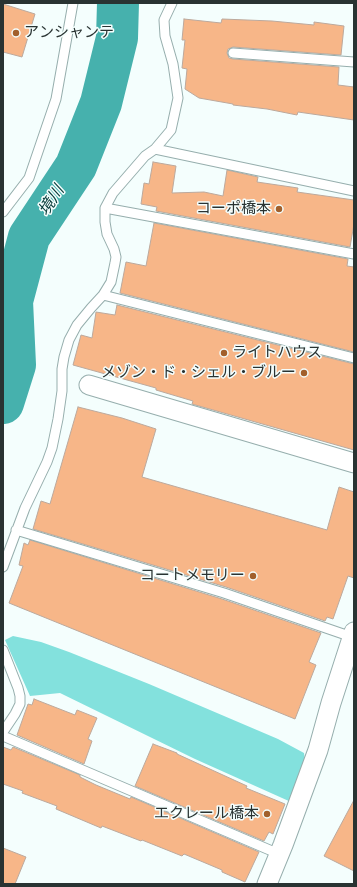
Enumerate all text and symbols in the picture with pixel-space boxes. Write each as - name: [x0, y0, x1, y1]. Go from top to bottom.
- place label: アンシャンテ: [24, 24, 114, 42]
- marker: アンシャンテ: [11, 28, 21, 38]
- water label: 境川: [35, 182, 69, 220]
- place label: コーポ橋本: [196, 200, 271, 218]
- marker: コーポ橋本: [274, 204, 284, 214]
- place label: ライトハウス: [232, 344, 322, 362]
- marker: ライトハウス: [219, 348, 229, 358]
- place label: メゾン・ド・シェル・ブルー: [101, 364, 296, 382]
- marker: メゾン・ド・シェル・ブルー: [299, 368, 309, 378]
- place label: コートメモリー: [140, 567, 245, 585]
- marker: コートメモリー: [248, 571, 258, 581]
- place label: エクレール橋本: [154, 805, 259, 823]
- marker: エクレール橋本: [262, 809, 272, 819]

